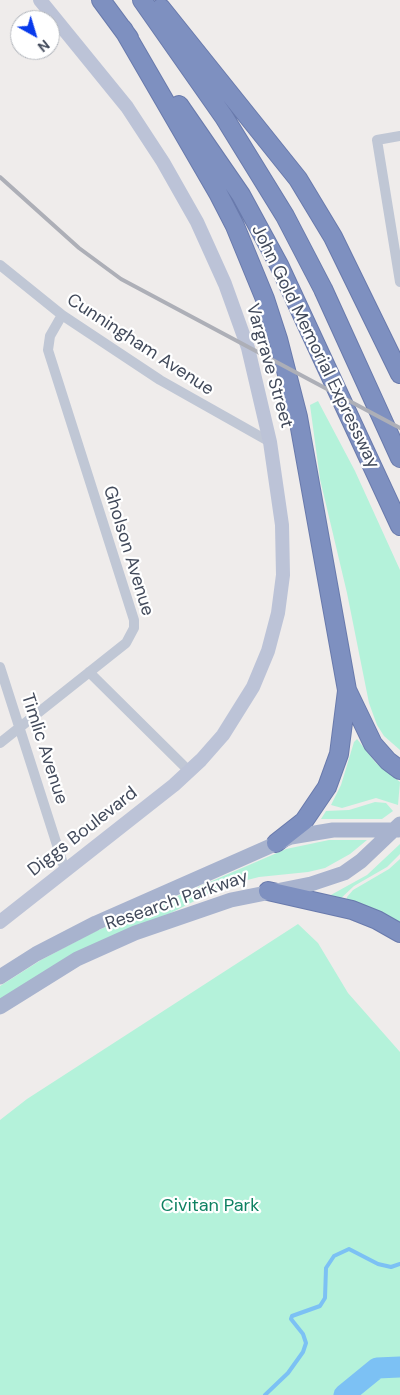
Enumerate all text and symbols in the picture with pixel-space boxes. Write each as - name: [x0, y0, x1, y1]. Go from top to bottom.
- north arrow: [10, 10, 60, 60]
- text: N: [34, 36, 53, 56]
- street label: John Gold Memorial Expressway: [246, 221, 384, 473]
- street label: Cunningham Avenue: [63, 289, 217, 401]
- street label: Vargrave Street: [241, 301, 297, 431]
- street label: Gholson Avenue: [98, 483, 158, 619]
- street label: Timlic Avenue: [16, 691, 72, 807]
- street label: Diggs Boulevard: [24, 783, 142, 881]
- street label: Research Parkway: [103, 866, 251, 936]
- park label: Civitan Park: [161, 1195, 259, 1217]

